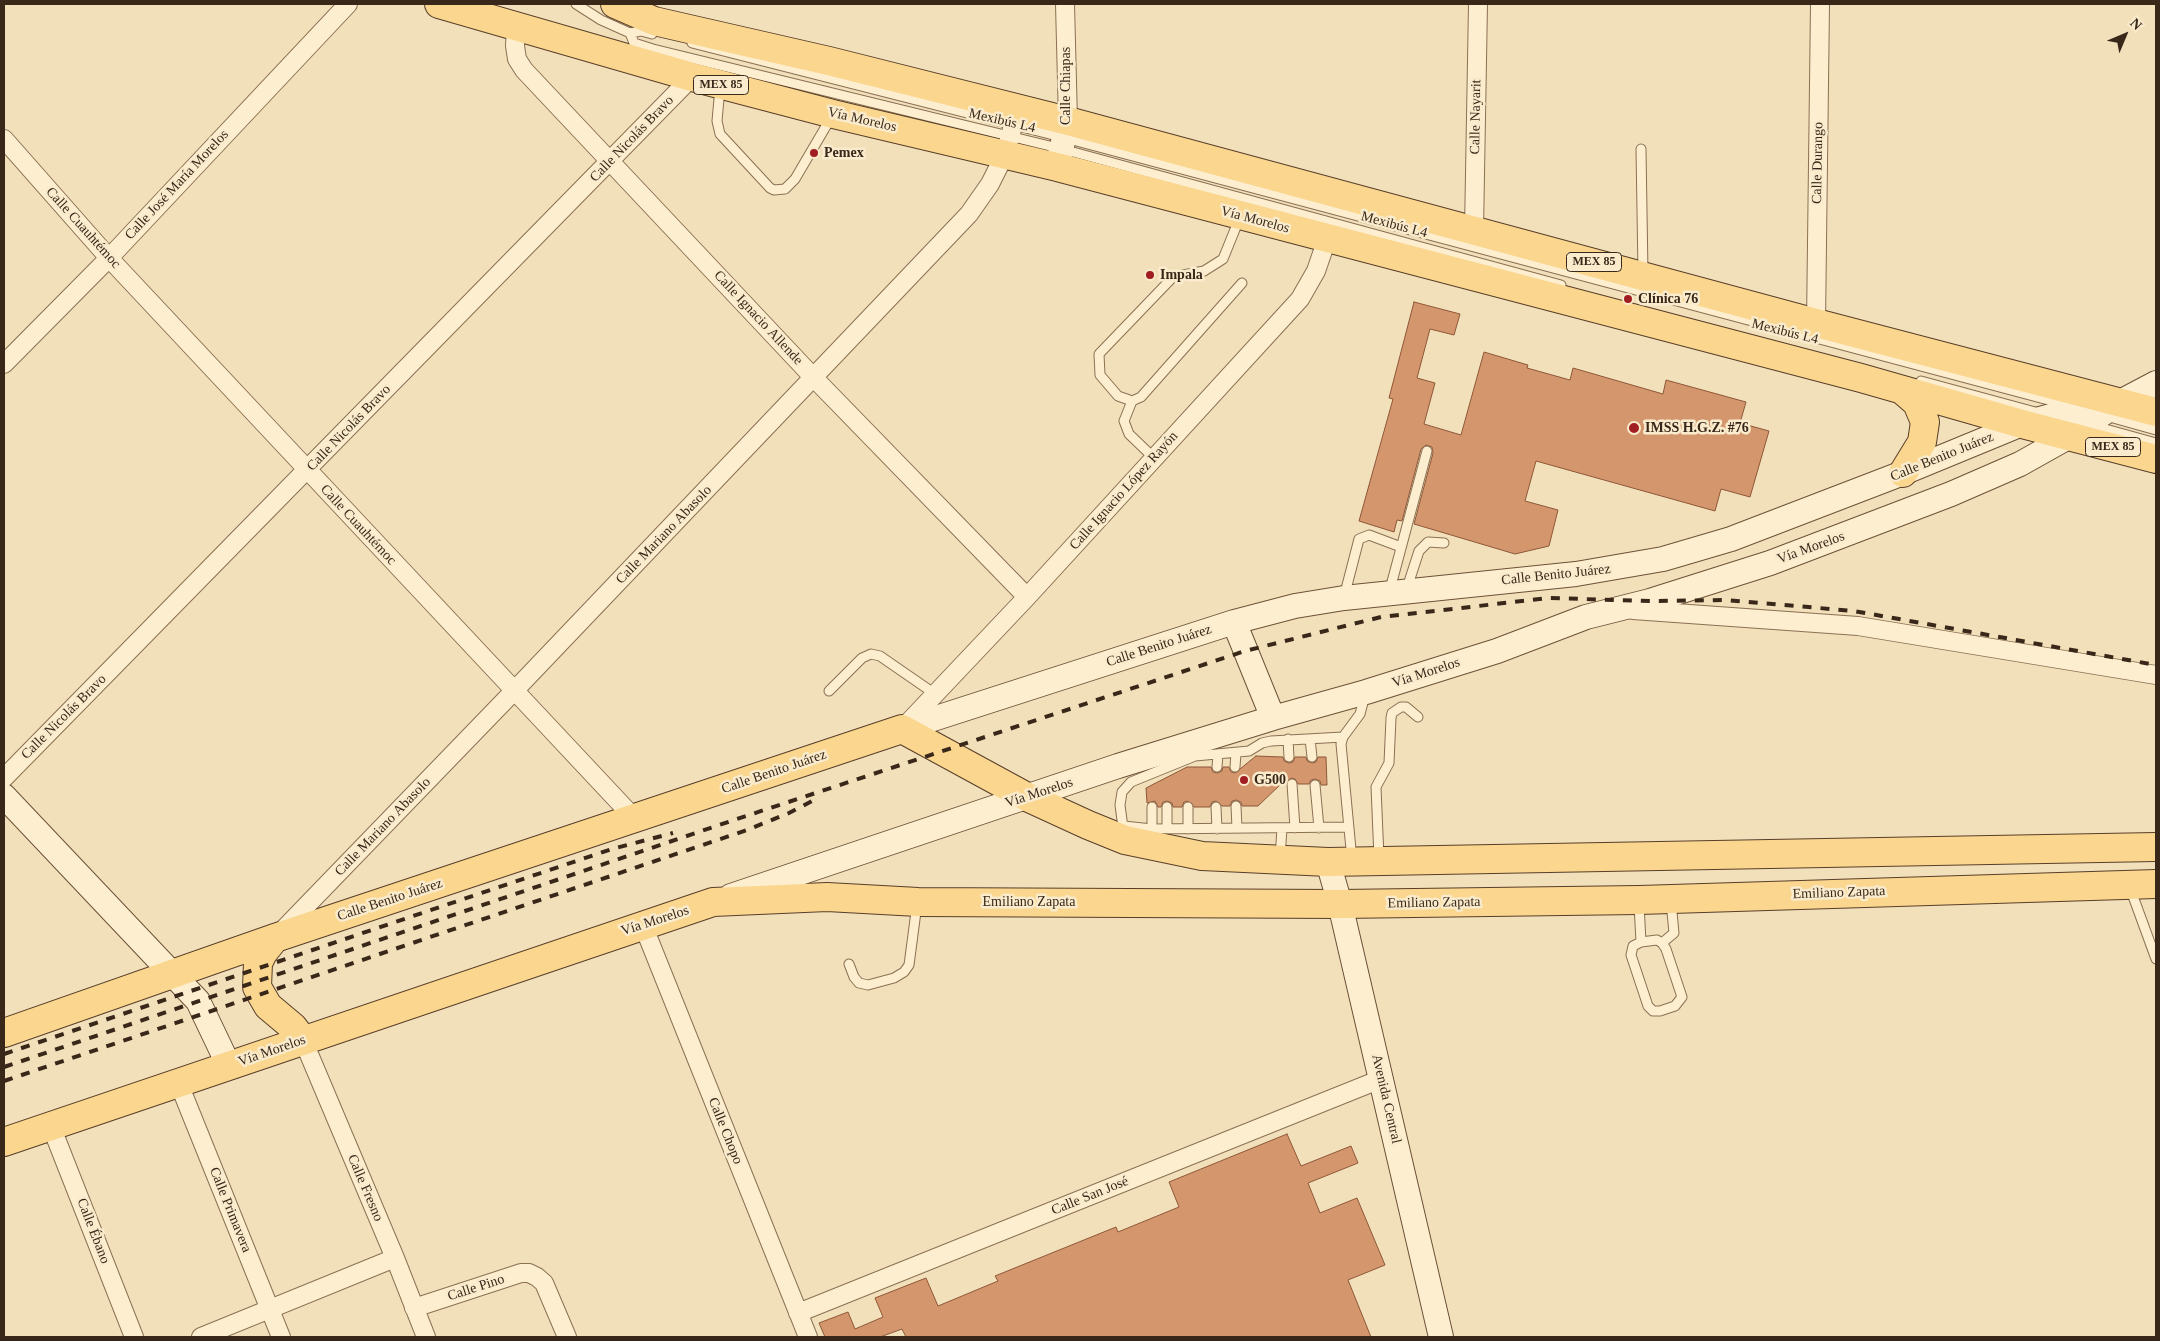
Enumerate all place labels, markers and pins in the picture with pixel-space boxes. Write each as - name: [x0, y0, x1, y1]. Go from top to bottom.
- place label: Pemex: [824, 145, 864, 161]
- marker: Pemex: [808, 147, 820, 159]
- place label: Impala: [1160, 267, 1203, 283]
- marker: Impala: [1144, 269, 1156, 281]
- place label: Clínica 76: [1638, 291, 1698, 307]
- marker: Clínica 76: [1622, 293, 1634, 305]
- place label: IMSS H.G.Z. #76: [1645, 420, 1749, 436]
- marker: IMSS H.G.Z. #76: [1627, 421, 1641, 435]
- place label: G500: [1254, 772, 1286, 788]
- marker: G500: [1238, 774, 1250, 786]

